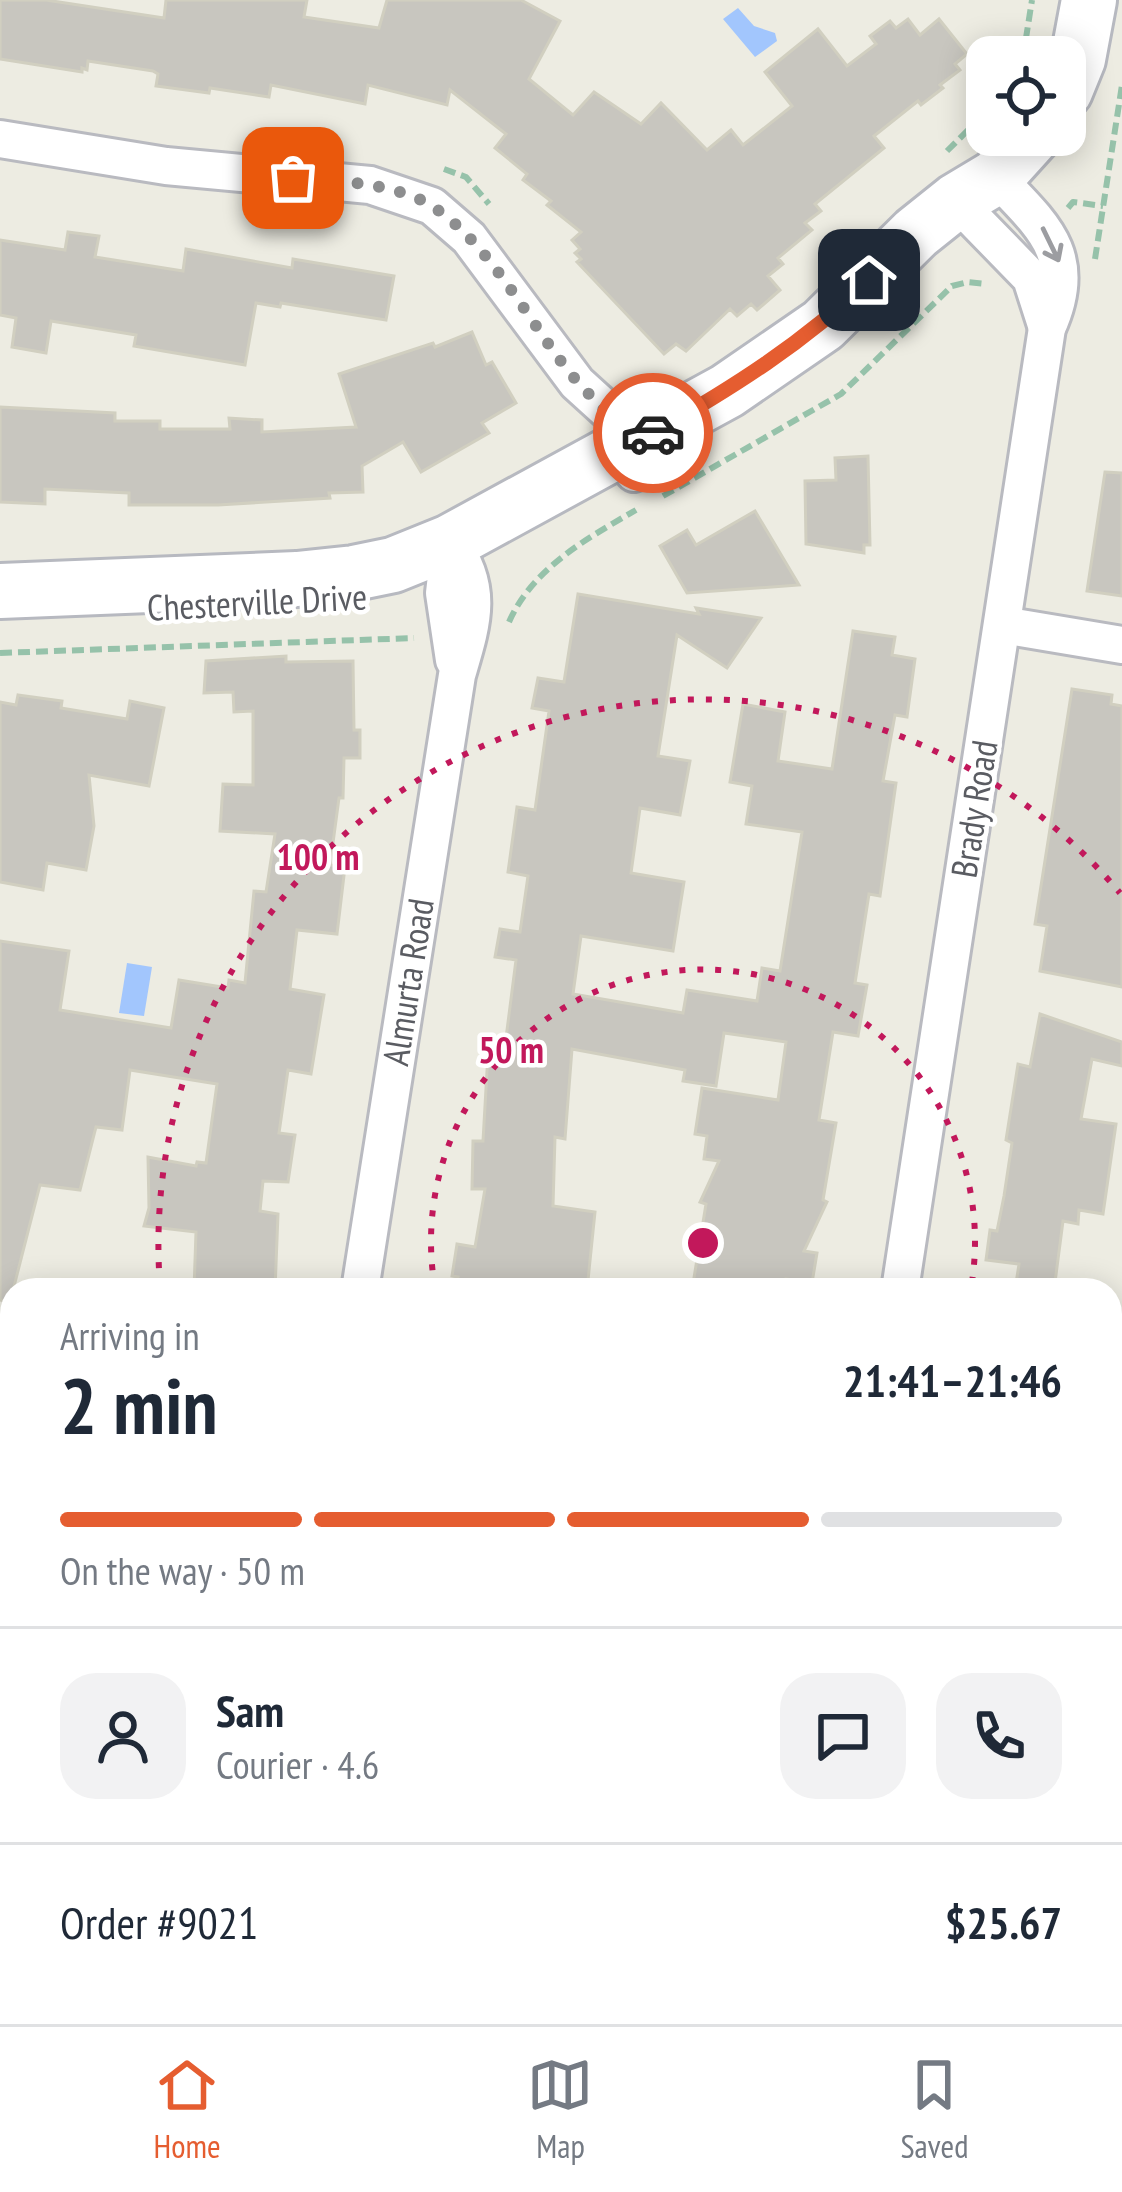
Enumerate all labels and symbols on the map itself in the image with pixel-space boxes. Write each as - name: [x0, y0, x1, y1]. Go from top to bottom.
- pin: [242, 127, 344, 229]
- one-way arrow: [1041, 226, 1063, 262]
- pin: [818, 229, 920, 331]
- courier: [593, 373, 713, 493]
- street label: Chesterville Drive: [146, 572, 368, 631]
- street label: Brady Road: [939, 737, 1008, 881]
- text: 100 m: [277, 833, 359, 880]
- street label: Almurta Road: [371, 895, 444, 1069]
- text: 50 m: [478, 1026, 544, 1073]
- centre of rings: [682, 1222, 724, 1264]

